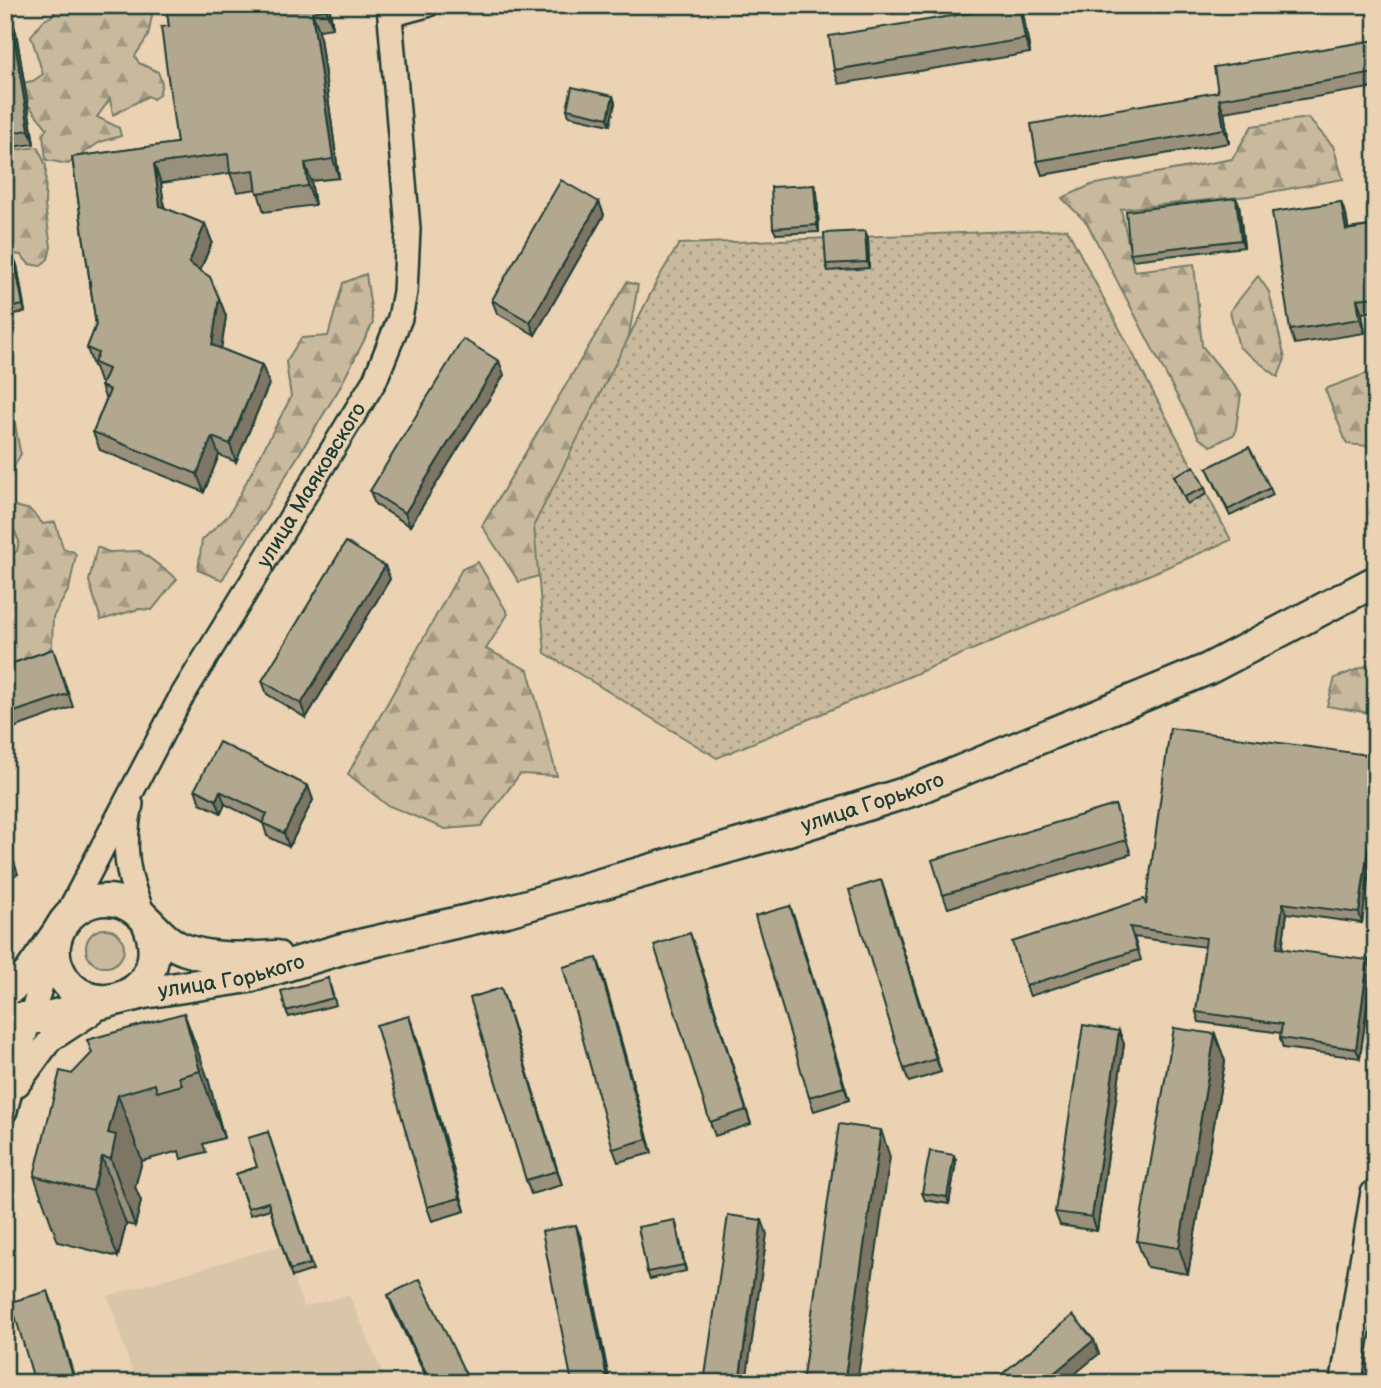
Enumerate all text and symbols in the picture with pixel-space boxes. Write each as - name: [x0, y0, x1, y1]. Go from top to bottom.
- street label: улица Маяковского: [251, 398, 371, 572]
- street label: улица Горького: [798, 767, 948, 838]
- street label: улица Горького: [156, 949, 307, 1003]

